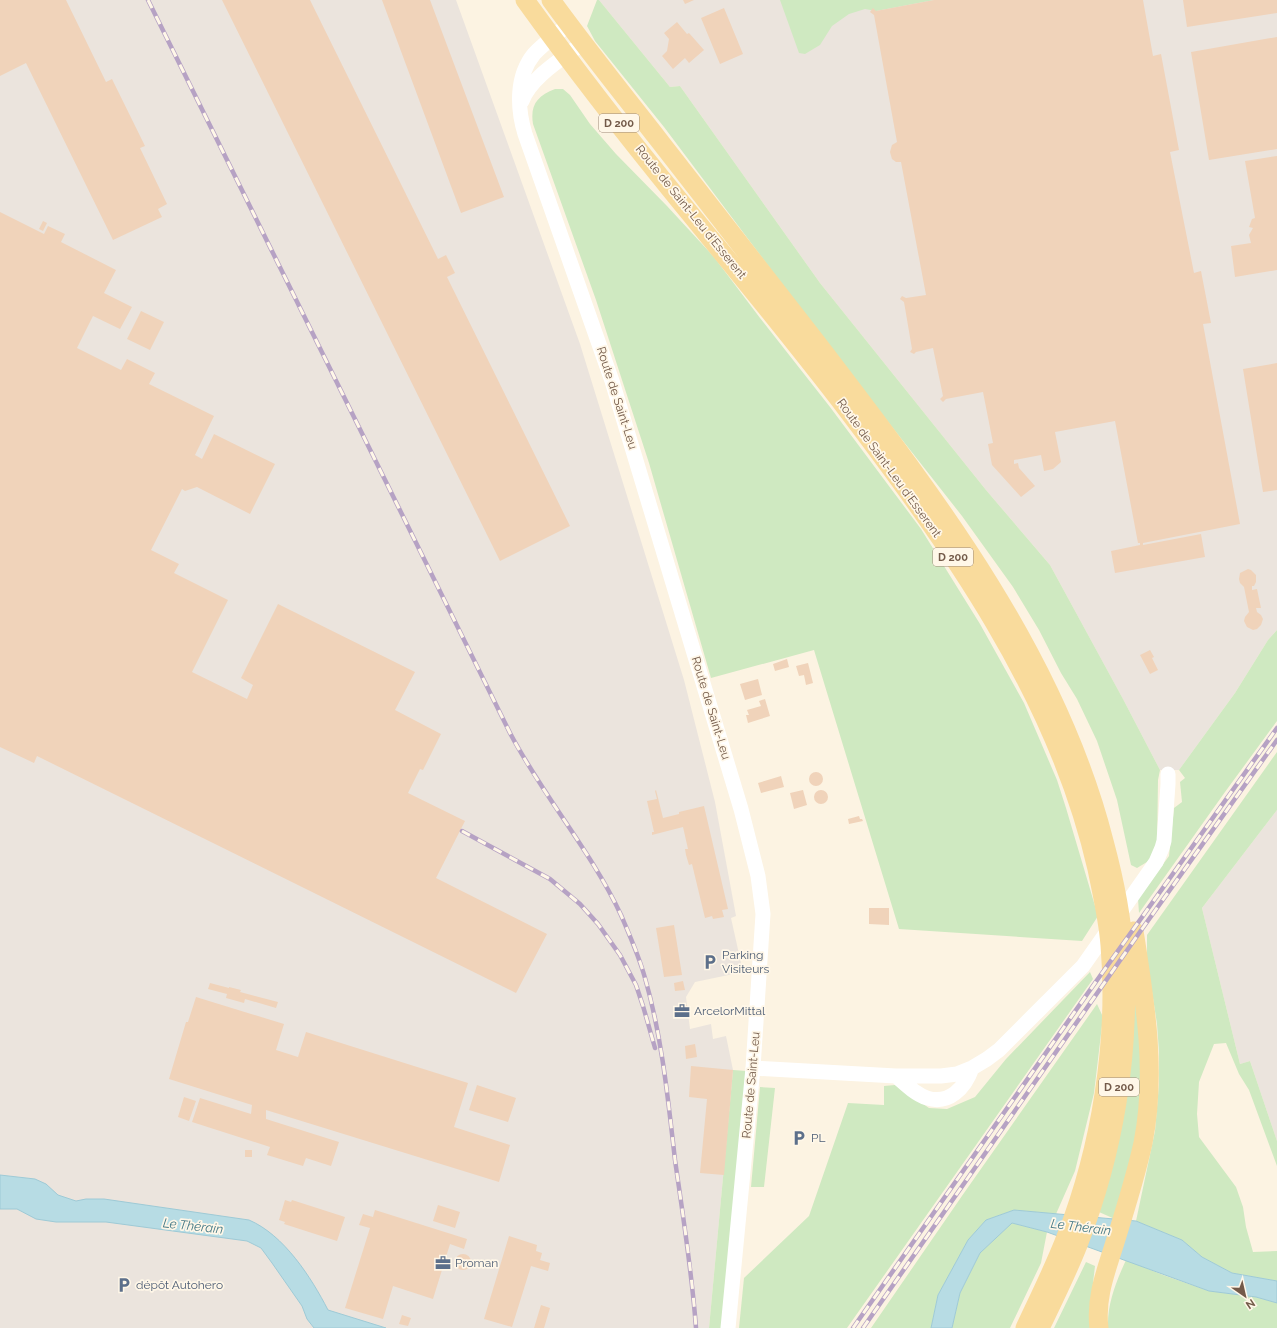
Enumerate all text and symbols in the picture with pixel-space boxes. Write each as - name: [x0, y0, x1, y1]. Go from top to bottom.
- road number: D 200: [599, 114, 639, 132]
- street label: Route de Saint-Leu d'Esserent: [633, 142, 749, 282]
- street label: Route de Saint-Leu: [594, 345, 640, 451]
- street label: Route de Saint-Leu d'Esserent: [834, 396, 944, 540]
- road number: D 200: [933, 548, 973, 566]
- street label: Route de Saint-Leu: [689, 655, 733, 761]
- place label: Parking Visiteurs: [722, 948, 769, 976]
- parking icon: Parking Visiteurs: [701, 953, 719, 971]
- office icon: ArcelorMittal: [673, 1002, 691, 1020]
- place label: ArcelorMittal: [694, 1004, 766, 1018]
- street label: Route de Saint-Leu: [739, 1031, 763, 1139]
- road number: D 200: [1099, 1078, 1139, 1096]
- parking icon: PL: [790, 1129, 808, 1147]
- place label: PL: [811, 1131, 825, 1145]
- water label: Le Thérain: [162, 1215, 224, 1237]
- water label: Le Thérain: [1050, 1216, 1112, 1238]
- office icon: Proman: [434, 1254, 452, 1272]
- place label: Proman: [455, 1256, 498, 1270]
- parking icon: dépôt Autohero: [115, 1276, 133, 1294]
- north arrow: [1225, 1276, 1265, 1316]
- place label: dépôt Autohero: [136, 1278, 223, 1292]
- text: N: [1243, 1296, 1257, 1312]

